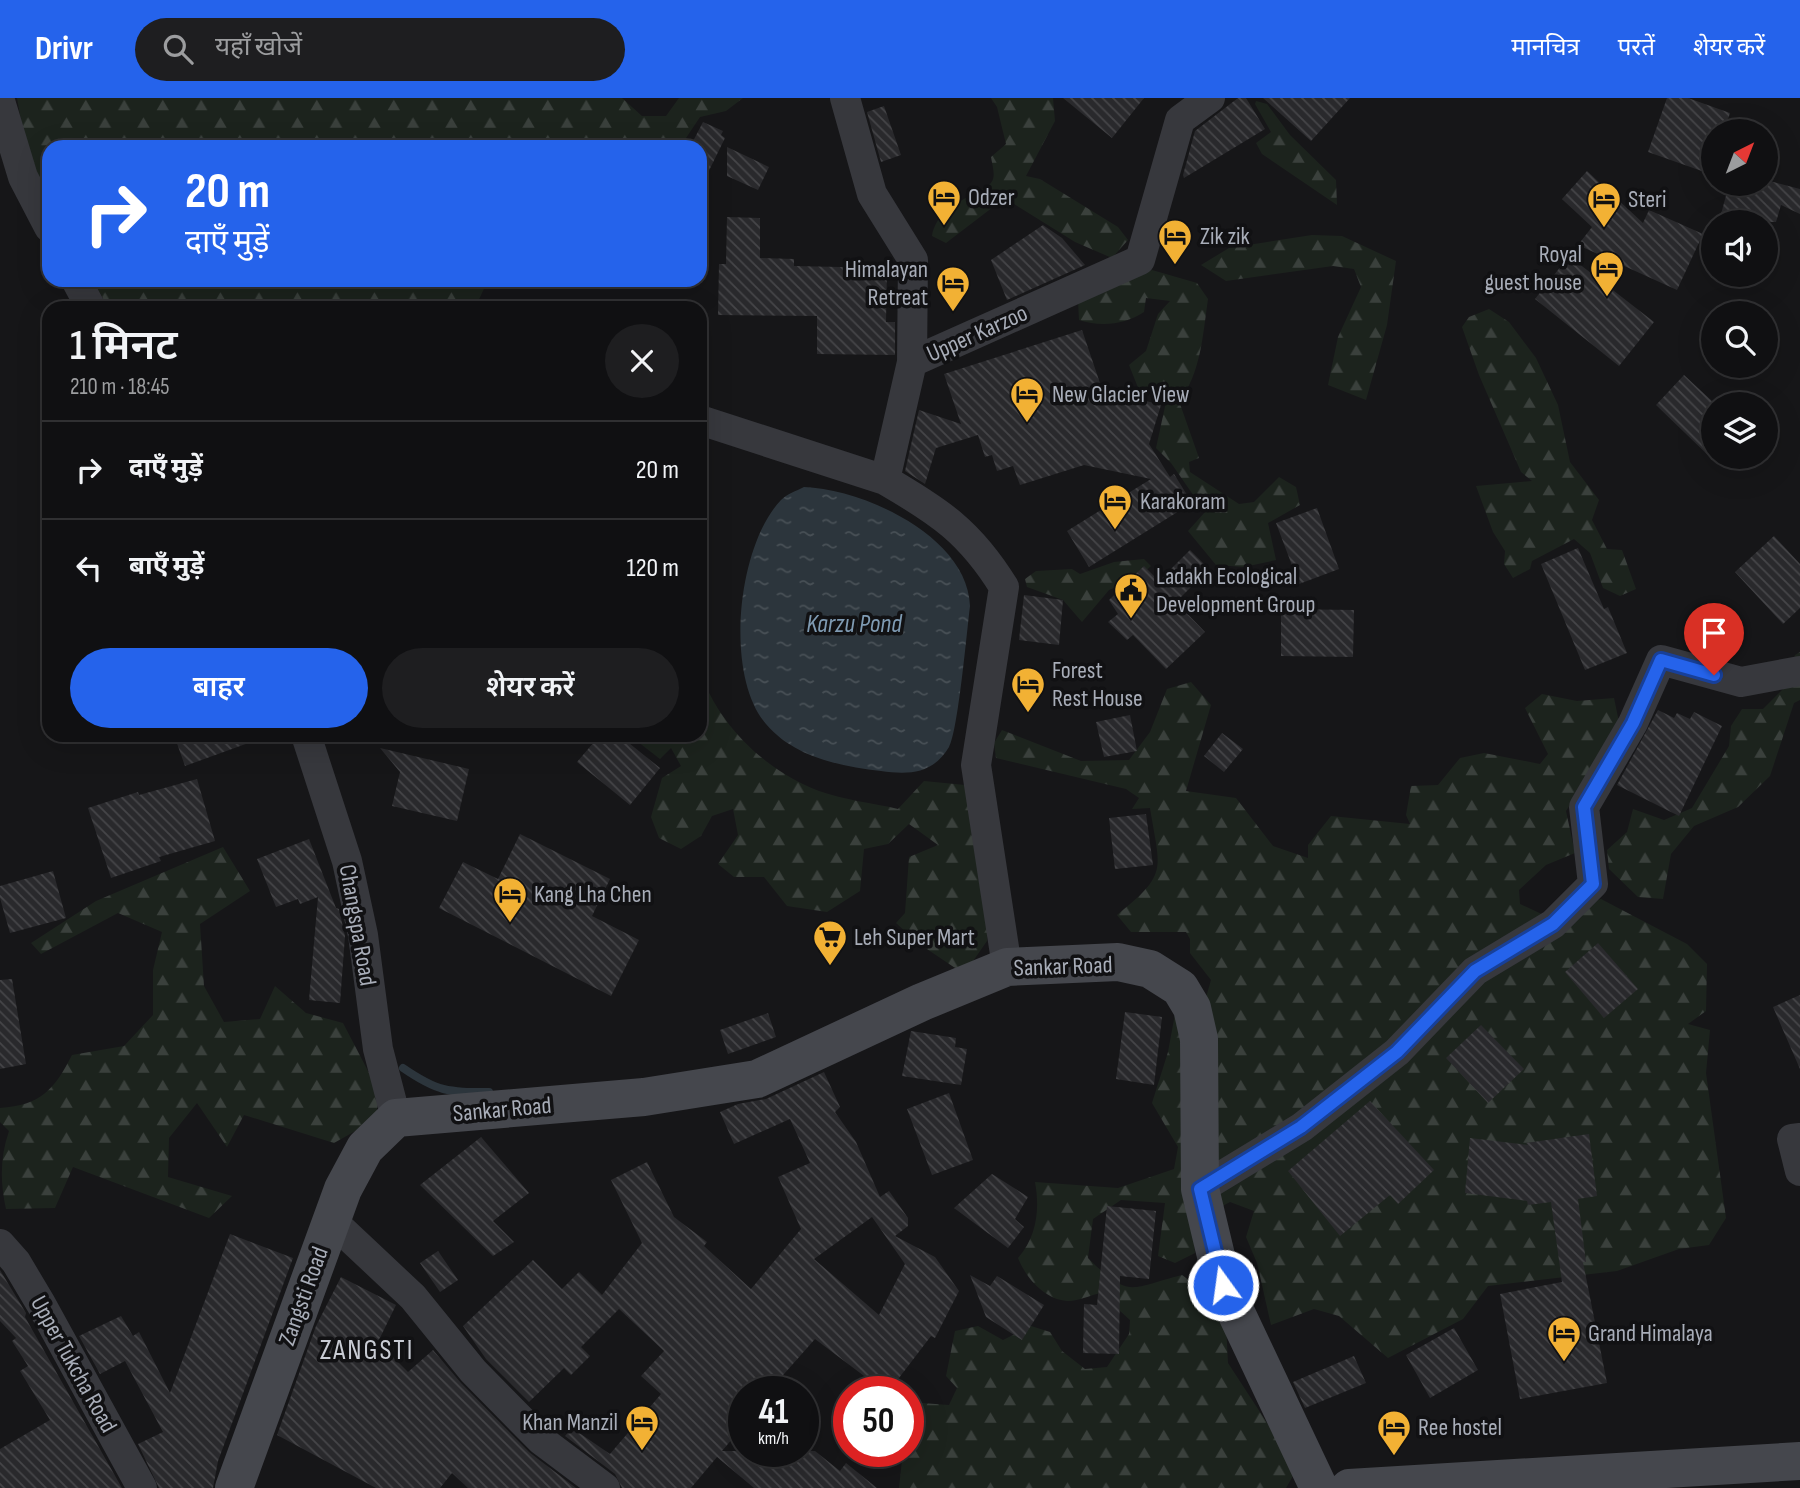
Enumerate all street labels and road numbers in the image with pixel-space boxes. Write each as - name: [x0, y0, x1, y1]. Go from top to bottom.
- street label: Upper Karzoo: [922, 298, 1032, 369]
- street label: Changspa Road: [333, 862, 382, 988]
- street label: Sankar Road: [1013, 950, 1113, 983]
- street label: Sankar Road: [452, 1091, 553, 1128]
- street label: Zangsti Road: [272, 1243, 335, 1350]
- street label: Upper Tukcha Road: [24, 1291, 123, 1438]

